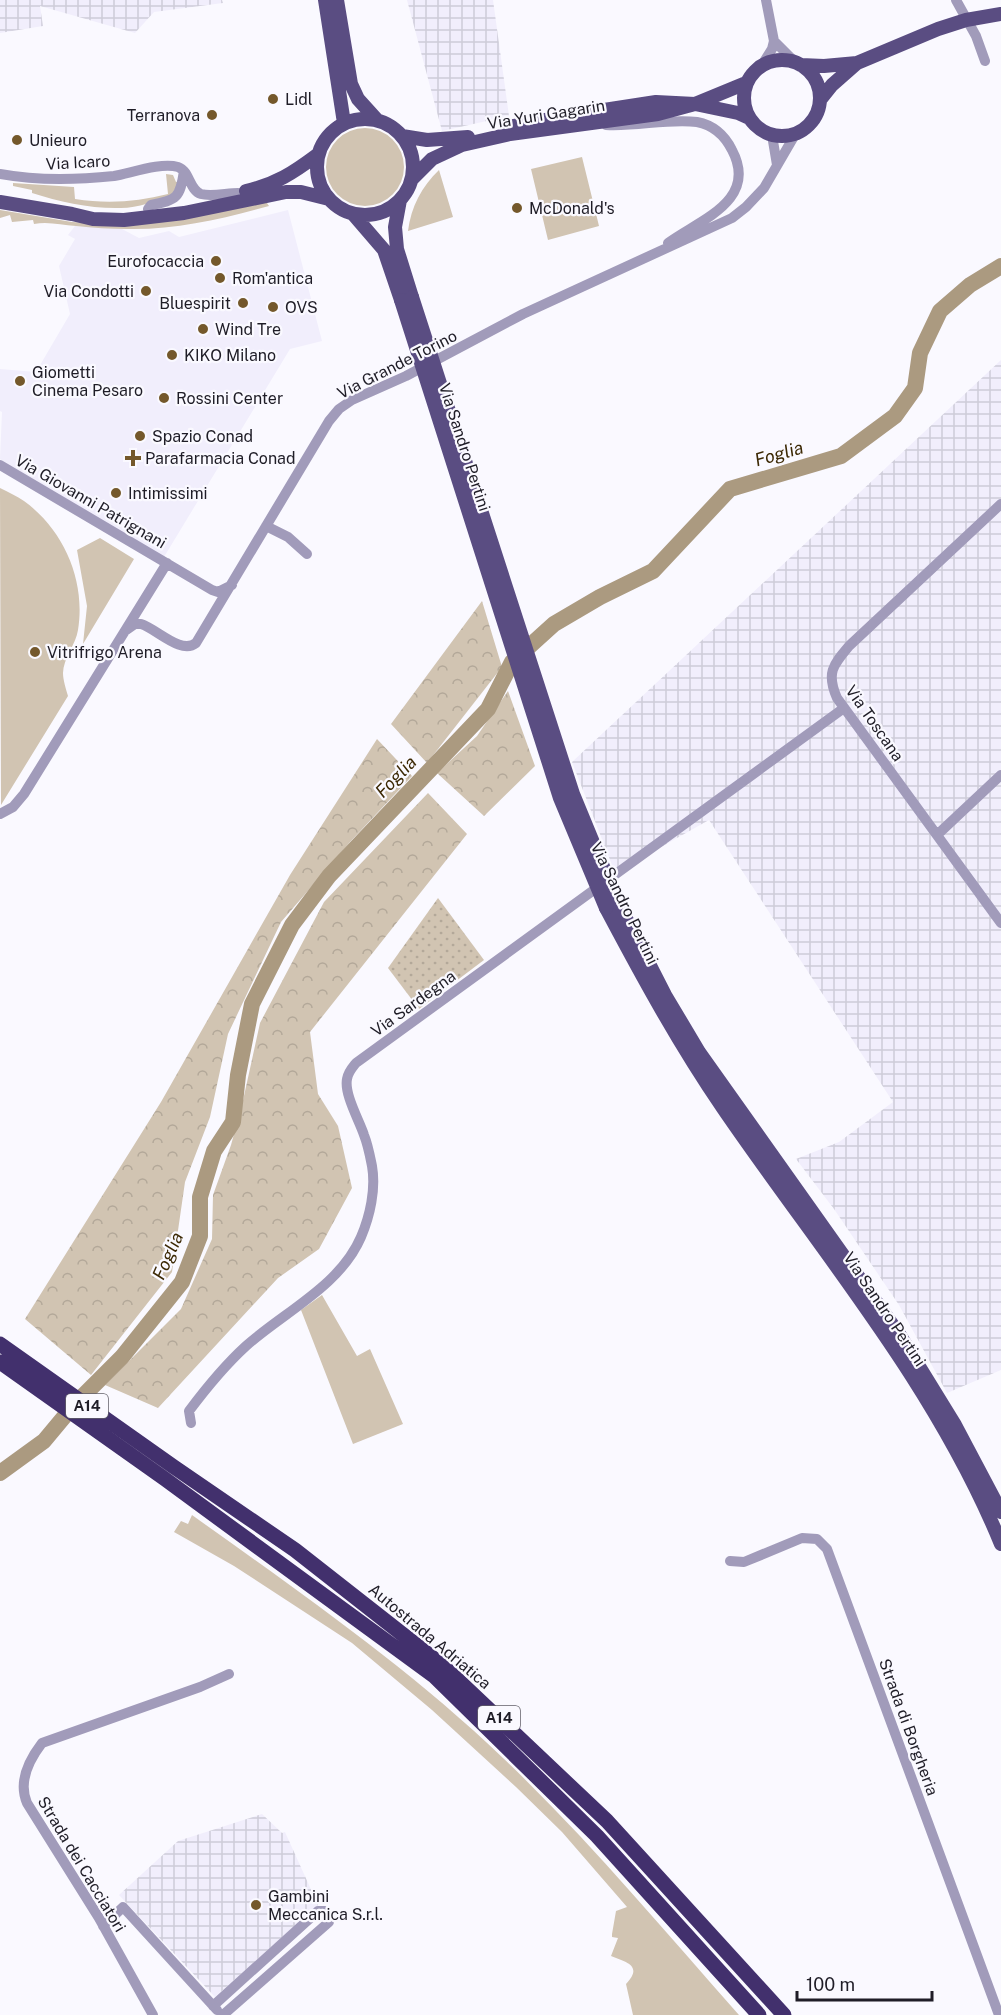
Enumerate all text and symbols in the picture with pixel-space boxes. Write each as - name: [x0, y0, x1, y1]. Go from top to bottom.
- place label: Lidl: [285, 90, 313, 109]
- marker: Lidl: [266, 92, 280, 106]
- street label: Via Yuri Gagarin: [486, 96, 606, 133]
- place label: Terranova: [127, 106, 200, 125]
- marker: Terranova: [205, 108, 219, 122]
- place label: Unieuro: [29, 131, 87, 150]
- marker: Unieuro: [10, 133, 24, 147]
- street label: Via Icaro: [45, 151, 111, 174]
- place label: McDonald's: [529, 199, 615, 218]
- marker: McDonald's: [510, 201, 524, 215]
- place label: Eurofocaccia: [107, 252, 204, 271]
- marker: Eurofocaccia: [209, 254, 223, 268]
- place label: Rom'antica: [232, 269, 313, 288]
- marker: Rom'antica: [213, 271, 227, 285]
- place label: Via Condotti: [43, 282, 134, 301]
- marker: Via Condotti: [139, 284, 153, 298]
- place label: Bluespirit: [159, 294, 231, 313]
- marker: Bluespirit: [236, 296, 250, 310]
- place label: OVS: [285, 298, 318, 317]
- marker: OVS: [266, 300, 280, 314]
- place label: Wind Tre: [215, 320, 281, 339]
- marker: Wind Tre: [196, 322, 210, 336]
- street label: Via Grande Torino: [334, 326, 460, 403]
- place label: KIKO Milano: [184, 346, 276, 365]
- marker: KIKO Milano: [165, 348, 179, 362]
- place label: Giometti Cinema Pesaro: [32, 363, 143, 400]
- marker: Giometti Cinema Pesaro: [13, 374, 27, 388]
- street label: Via Sandro Pertini: [435, 381, 494, 514]
- place label: Rossini Center: [176, 389, 283, 408]
- marker: Rossini Center: [157, 391, 171, 405]
- place label: Spazio Conad: [152, 427, 253, 446]
- marker: Spazio Conad: [133, 429, 147, 443]
- water label: Foglia: [752, 437, 806, 470]
- place label: Parafarmacia Conad: [145, 449, 296, 468]
- street label: Via Giovanni Patrignani: [12, 450, 170, 552]
- marker: Parafarmacia Conad: [126, 451, 140, 465]
- place label: Intimissimi: [128, 484, 208, 503]
- marker: Intimissimi: [109, 486, 123, 500]
- place label: Vitrifrigo Arena: [47, 643, 162, 662]
- marker: Vitrifrigo Arena: [28, 645, 42, 659]
- street label: Via Toscana: [841, 682, 908, 765]
- water label: Foglia: [371, 751, 420, 802]
- street label: Via Sandro Pertini: [587, 839, 662, 967]
- street label: Via Sardegna: [367, 966, 459, 1040]
- water label: Foglia: [148, 1229, 187, 1283]
- street label: Via Sandro Pertini: [839, 1249, 930, 1370]
- road number: A14: [66, 1394, 108, 1418]
- street label: Autostrada Adriatica: [365, 1580, 495, 1693]
- street label: Strada di Borgheria: [875, 1656, 942, 1798]
- road number: A14: [478, 1706, 520, 1730]
- street label: Strada dei Cacciatori: [34, 1793, 130, 1935]
- place label: Gambini Meccanica S.r.l.: [268, 1887, 383, 1924]
- marker: Gambini Meccanica S.r.l.: [249, 1898, 263, 1912]
- scale bar: [797, 1964, 932, 2002]
- text: 100 m: [806, 1974, 855, 1995]

